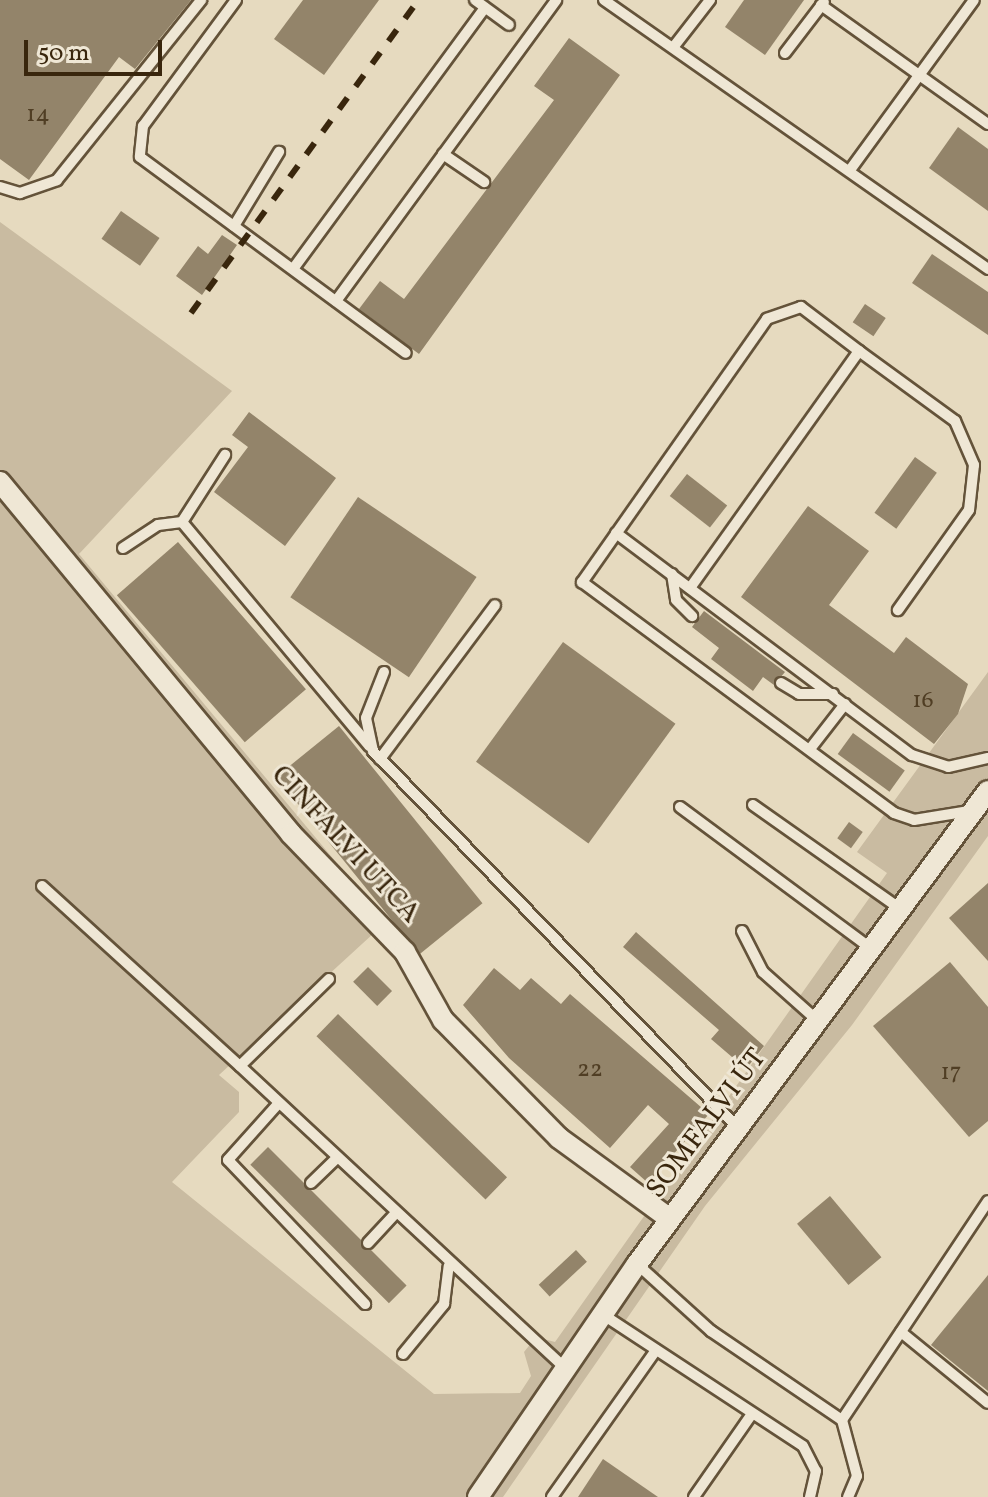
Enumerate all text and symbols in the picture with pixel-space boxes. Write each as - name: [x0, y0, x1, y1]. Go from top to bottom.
- scale bar: [28, 24, 166, 74]
- text: 50 m: [38, 37, 90, 71]
- house number: 14: [26, 102, 50, 130]
- house number: 16: [912, 688, 934, 716]
- street label: CINFALVI UTCA: [263, 759, 427, 931]
- street label: SOMFALVI ÚT: [640, 1042, 774, 1206]
- house number: 22: [577, 1057, 603, 1085]
- house number: 17: [941, 1060, 961, 1088]

